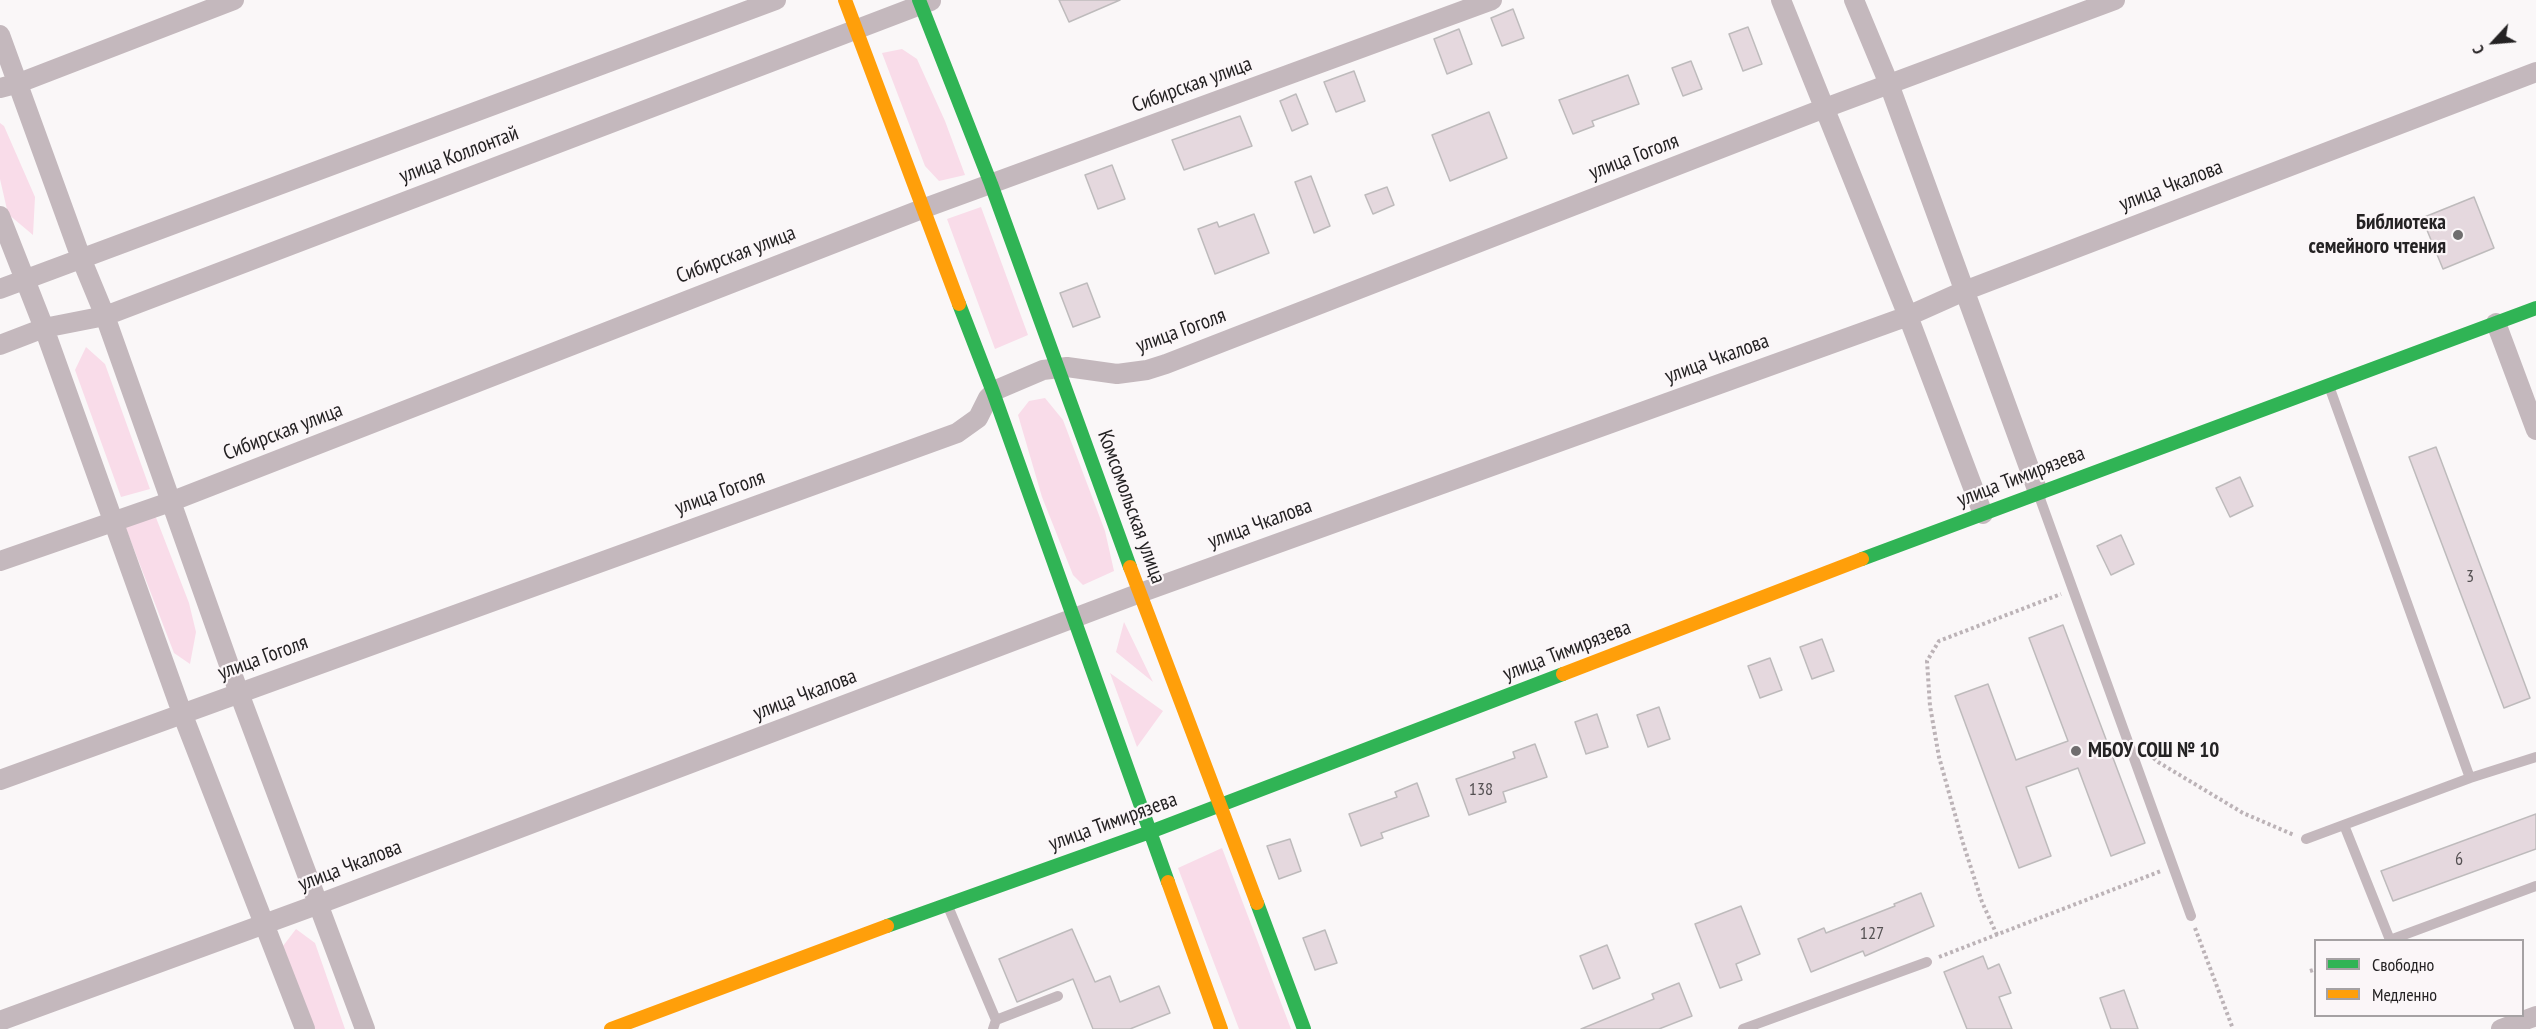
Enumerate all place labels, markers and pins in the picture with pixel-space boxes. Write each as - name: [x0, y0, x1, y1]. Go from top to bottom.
- place label: Библиотека семейного чтения: [2309, 210, 2446, 260]
- marker: Библиотека семейного чтения: [2451, 228, 2465, 242]
- place label: МБОУ СОШ № 10: [2088, 738, 2219, 764]
- marker: МБОУ СОШ № 10: [2069, 744, 2083, 758]

